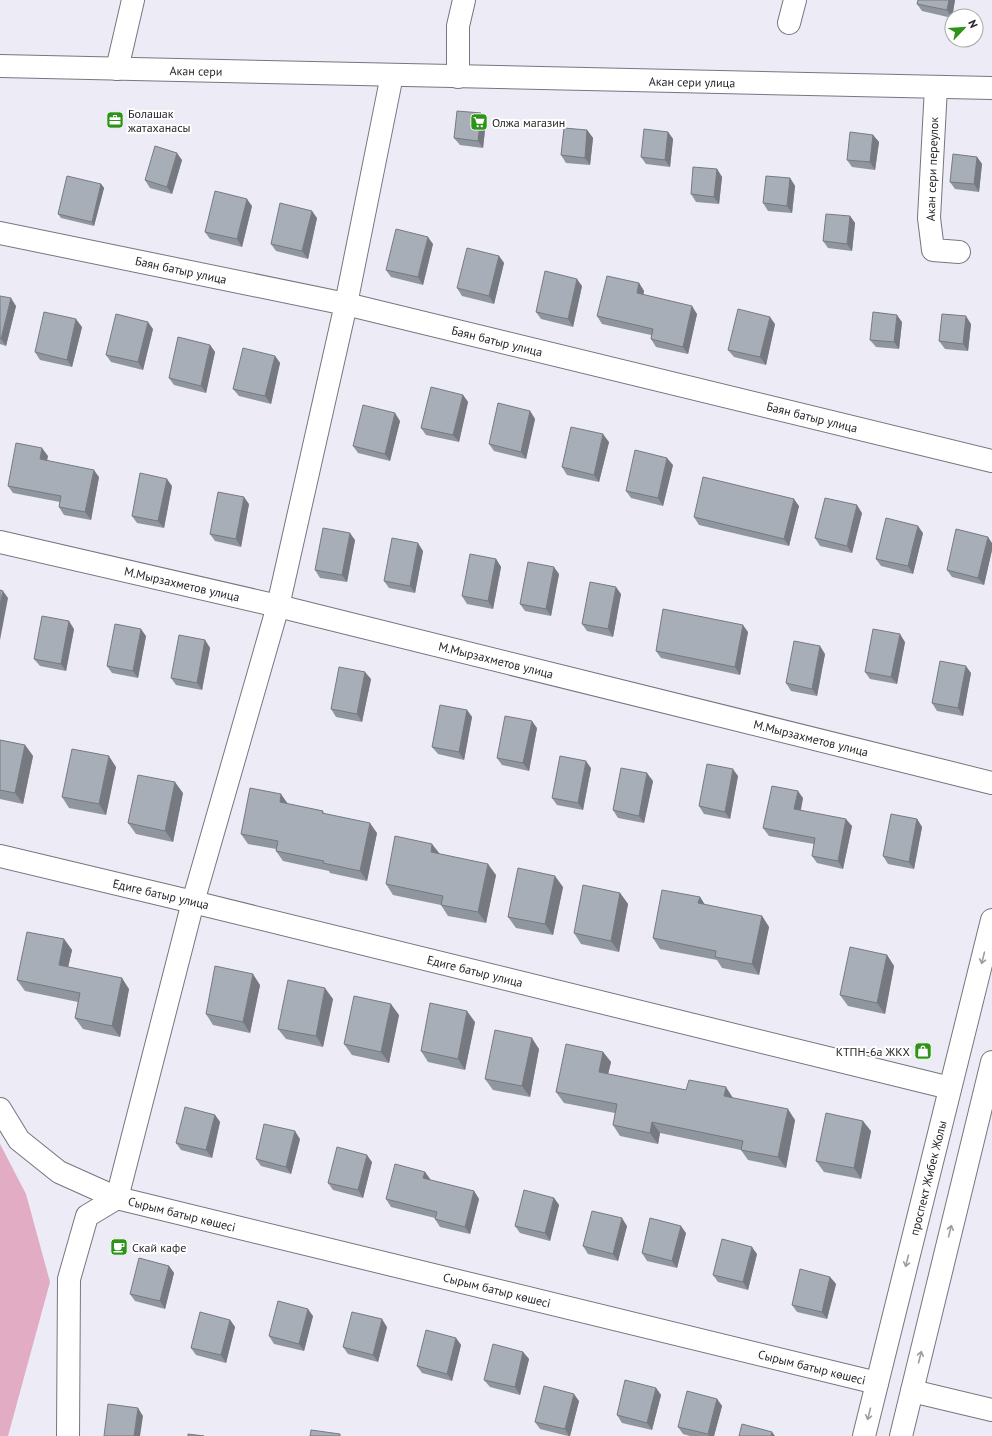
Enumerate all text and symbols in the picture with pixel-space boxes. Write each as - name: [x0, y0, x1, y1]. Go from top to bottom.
- north arrow: [944, 8, 984, 48]
- text: N: [965, 18, 981, 30]
- street label: Акан сери: [170, 63, 222, 79]
- street label: Акан сери улица: [649, 74, 735, 90]
- place label: Болашак жатаханасы: [128, 106, 191, 135]
- office icon: Болашак жатаханасы: [105, 110, 125, 130]
- supermarket icon: Олжа магазин: [469, 112, 489, 132]
- place label: Олжа магазин: [492, 115, 565, 130]
- street label: Акан сери переулок: [923, 116, 941, 221]
- street label: Баян батыр улица: [134, 253, 228, 287]
- street label: Баян батыр улица: [450, 322, 544, 360]
- street label: Баян батыр улица: [765, 398, 859, 436]
- street label: М.Мырзахметов улица: [123, 563, 241, 605]
- street label: М.Мырзахметов улица: [437, 638, 555, 682]
- street label: М.Мырзахметов улица: [752, 716, 870, 760]
- street label: Едиге батыр улица: [111, 876, 211, 912]
- one-way arrow: [978, 951, 986, 964]
- street label: Едиге батыр улица: [425, 952, 525, 990]
- shop icon: КТПН-6а ЖКХ: [913, 1041, 933, 1061]
- place label: КТПН-6а ЖКХ: [836, 1044, 911, 1059]
- street label: проспект Жибек Жолы: [906, 1119, 950, 1237]
- street label: Сырым батыр көшесі: [127, 1193, 237, 1235]
- one-way arrow: [947, 1225, 955, 1238]
- cafe icon: Скай кафе: [109, 1237, 129, 1257]
- place label: Скай кафе: [132, 1240, 186, 1255]
- one-way arrow: [903, 1254, 910, 1267]
- street label: Сырым батыр көшесі: [442, 1269, 552, 1311]
- street label: Сырым батыр көшесі: [757, 1346, 867, 1388]
- one-way arrow: [917, 1351, 924, 1364]
- one-way arrow: [865, 1408, 872, 1421]

